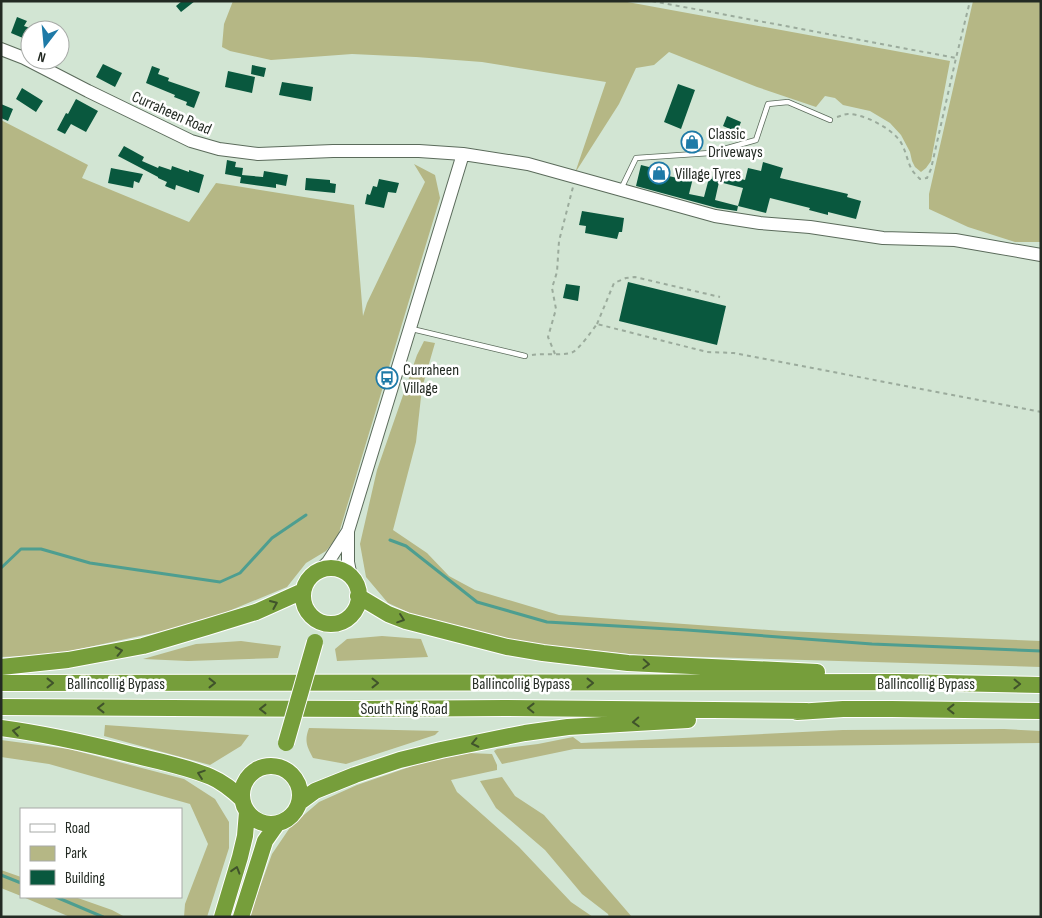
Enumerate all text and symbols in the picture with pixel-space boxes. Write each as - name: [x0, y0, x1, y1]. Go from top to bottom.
- north arrow: [20, 20, 70, 70]
- text: N: [36, 48, 47, 66]
- street label: Curraheen Road: [129, 87, 214, 139]
- place label: Classic Driveways: [708, 125, 763, 162]
- shop icon: Classic Driveways: [680, 130, 704, 154]
- shop icon: Village Tyres: [647, 161, 671, 185]
- place label: Village Tyres: [675, 165, 741, 184]
- place label: Curraheen Village: [403, 361, 459, 398]
- bus stop icon: Curraheen Village: [375, 366, 399, 390]
- one-way arrow: [269, 599, 278, 610]
- one-way arrow: [396, 613, 405, 623]
- one-way arrow: [114, 646, 123, 656]
- one-way arrow: [643, 659, 651, 670]
- street label: Ballincollig Bypass: [67, 675, 165, 694]
- street label: Ballincollig Bypass: [472, 675, 570, 694]
- street label: Ballincollig Bypass: [877, 675, 975, 694]
- one-way arrow: [46, 678, 54, 688]
- one-way arrow: [209, 678, 217, 688]
- one-way arrow: [372, 678, 379, 688]
- one-way arrow: [586, 678, 594, 688]
- one-way arrow: [1014, 679, 1022, 689]
- street label: South Ring Road: [360, 700, 448, 719]
- one-way arrow: [97, 703, 104, 713]
- one-way arrow: [526, 703, 534, 713]
- one-way arrow: [259, 704, 267, 714]
- one-way arrow: [947, 704, 954, 714]
- one-way arrow: [632, 717, 640, 728]
- one-way arrow: [12, 726, 20, 736]
- one-way arrow: [471, 737, 480, 747]
- one-way arrow: [197, 769, 206, 779]
- legend: [20, 808, 182, 898]
- text: Road: [65, 819, 90, 838]
- text: Park: [65, 844, 87, 863]
- one-way arrow: [230, 867, 240, 875]
- text: Building: [65, 869, 105, 888]

